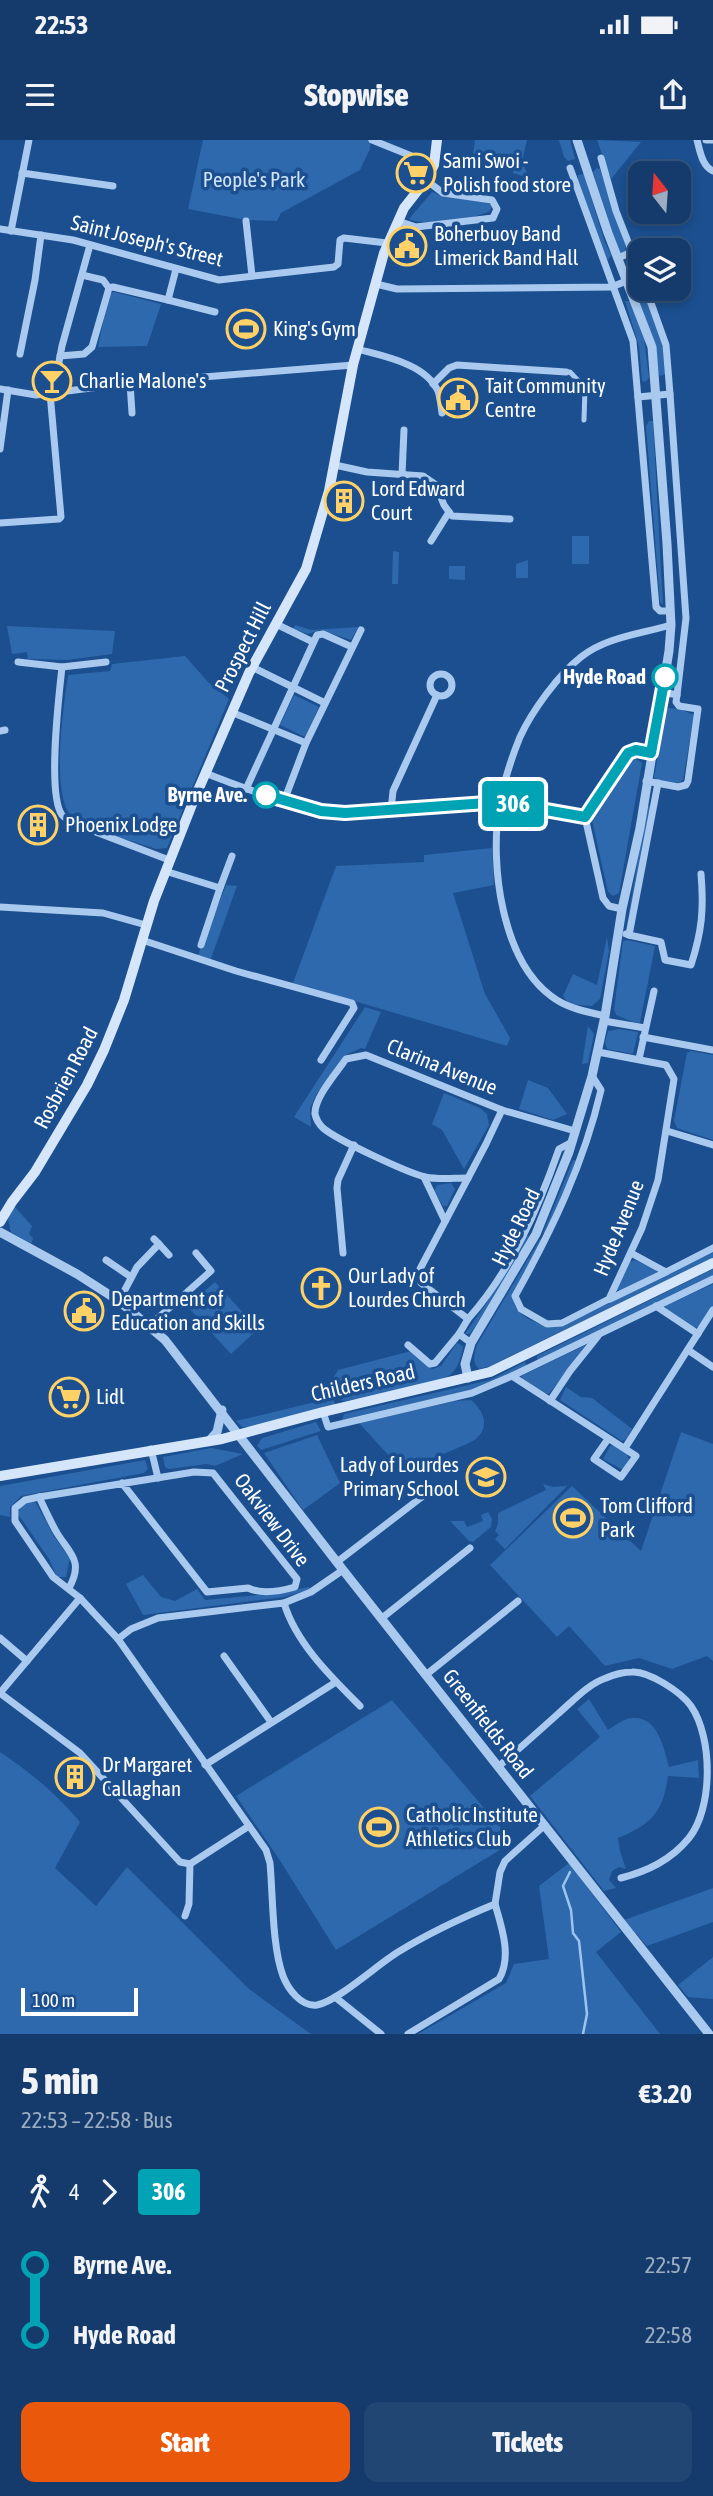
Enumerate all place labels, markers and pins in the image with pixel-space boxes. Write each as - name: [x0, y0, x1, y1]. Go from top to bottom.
- place label: Sami Swoi - Polish food store: [443, 148, 571, 196]
- supermarket icon: Sami Swoi - Polish food store: [395, 152, 437, 194]
- place label: Boherbuoy Band Limerick Band Hall: [434, 221, 579, 269]
- public building icon: Boherbuoy Band Limerick Band Hall: [386, 225, 428, 267]
- sports icon: King's Gym: [225, 308, 267, 350]
- place label: King's Gym: [273, 316, 356, 340]
- bar icon: Charlie Malone's: [31, 360, 73, 402]
- place label: Charlie Malone's: [79, 368, 206, 392]
- place label: Tait Community Centre: [485, 373, 606, 421]
- public building icon: Tait Community Centre: [437, 377, 479, 419]
- place label: Lord Edward Court: [371, 476, 465, 524]
- building icon: Lord Edward Court: [323, 480, 365, 522]
- place label: Hyde Road: [563, 664, 646, 688]
- marker: Hyde Road: [652, 664, 678, 690]
- place label: Byrne Ave.: [168, 782, 247, 806]
- marker: Byrne Ave.: [253, 782, 279, 808]
- building icon: Phoenix Lodge: [17, 804, 59, 846]
- place label: Phoenix Lodge: [65, 812, 177, 836]
- place label: Our Lady of Lourdes Church: [348, 1263, 466, 1311]
- church icon: Our Lady of Lourdes Church: [300, 1267, 342, 1309]
- place label: Department of Education and Skills: [111, 1286, 265, 1334]
- public building icon: Department of Education and Skills: [63, 1290, 105, 1332]
- supermarket icon: Lidl: [48, 1376, 90, 1418]
- place label: Lidl: [96, 1384, 125, 1408]
- place label: Lady of Lourdes Primary School: [340, 1452, 459, 1500]
- school or university icon: Lady of Lourdes Primary School: [465, 1456, 507, 1498]
- place label: Tom Clifford Park: [600, 1493, 693, 1541]
- sports icon: Tom Clifford Park: [552, 1497, 594, 1539]
- place label: Dr Margaret Callaghan: [102, 1752, 192, 1800]
- building icon: Dr Margaret Callaghan: [54, 1756, 96, 1798]
- place label: Catholic Institute Athletics Club: [406, 1802, 538, 1850]
- sports icon: Catholic Institute Athletics Club: [358, 1806, 400, 1848]

